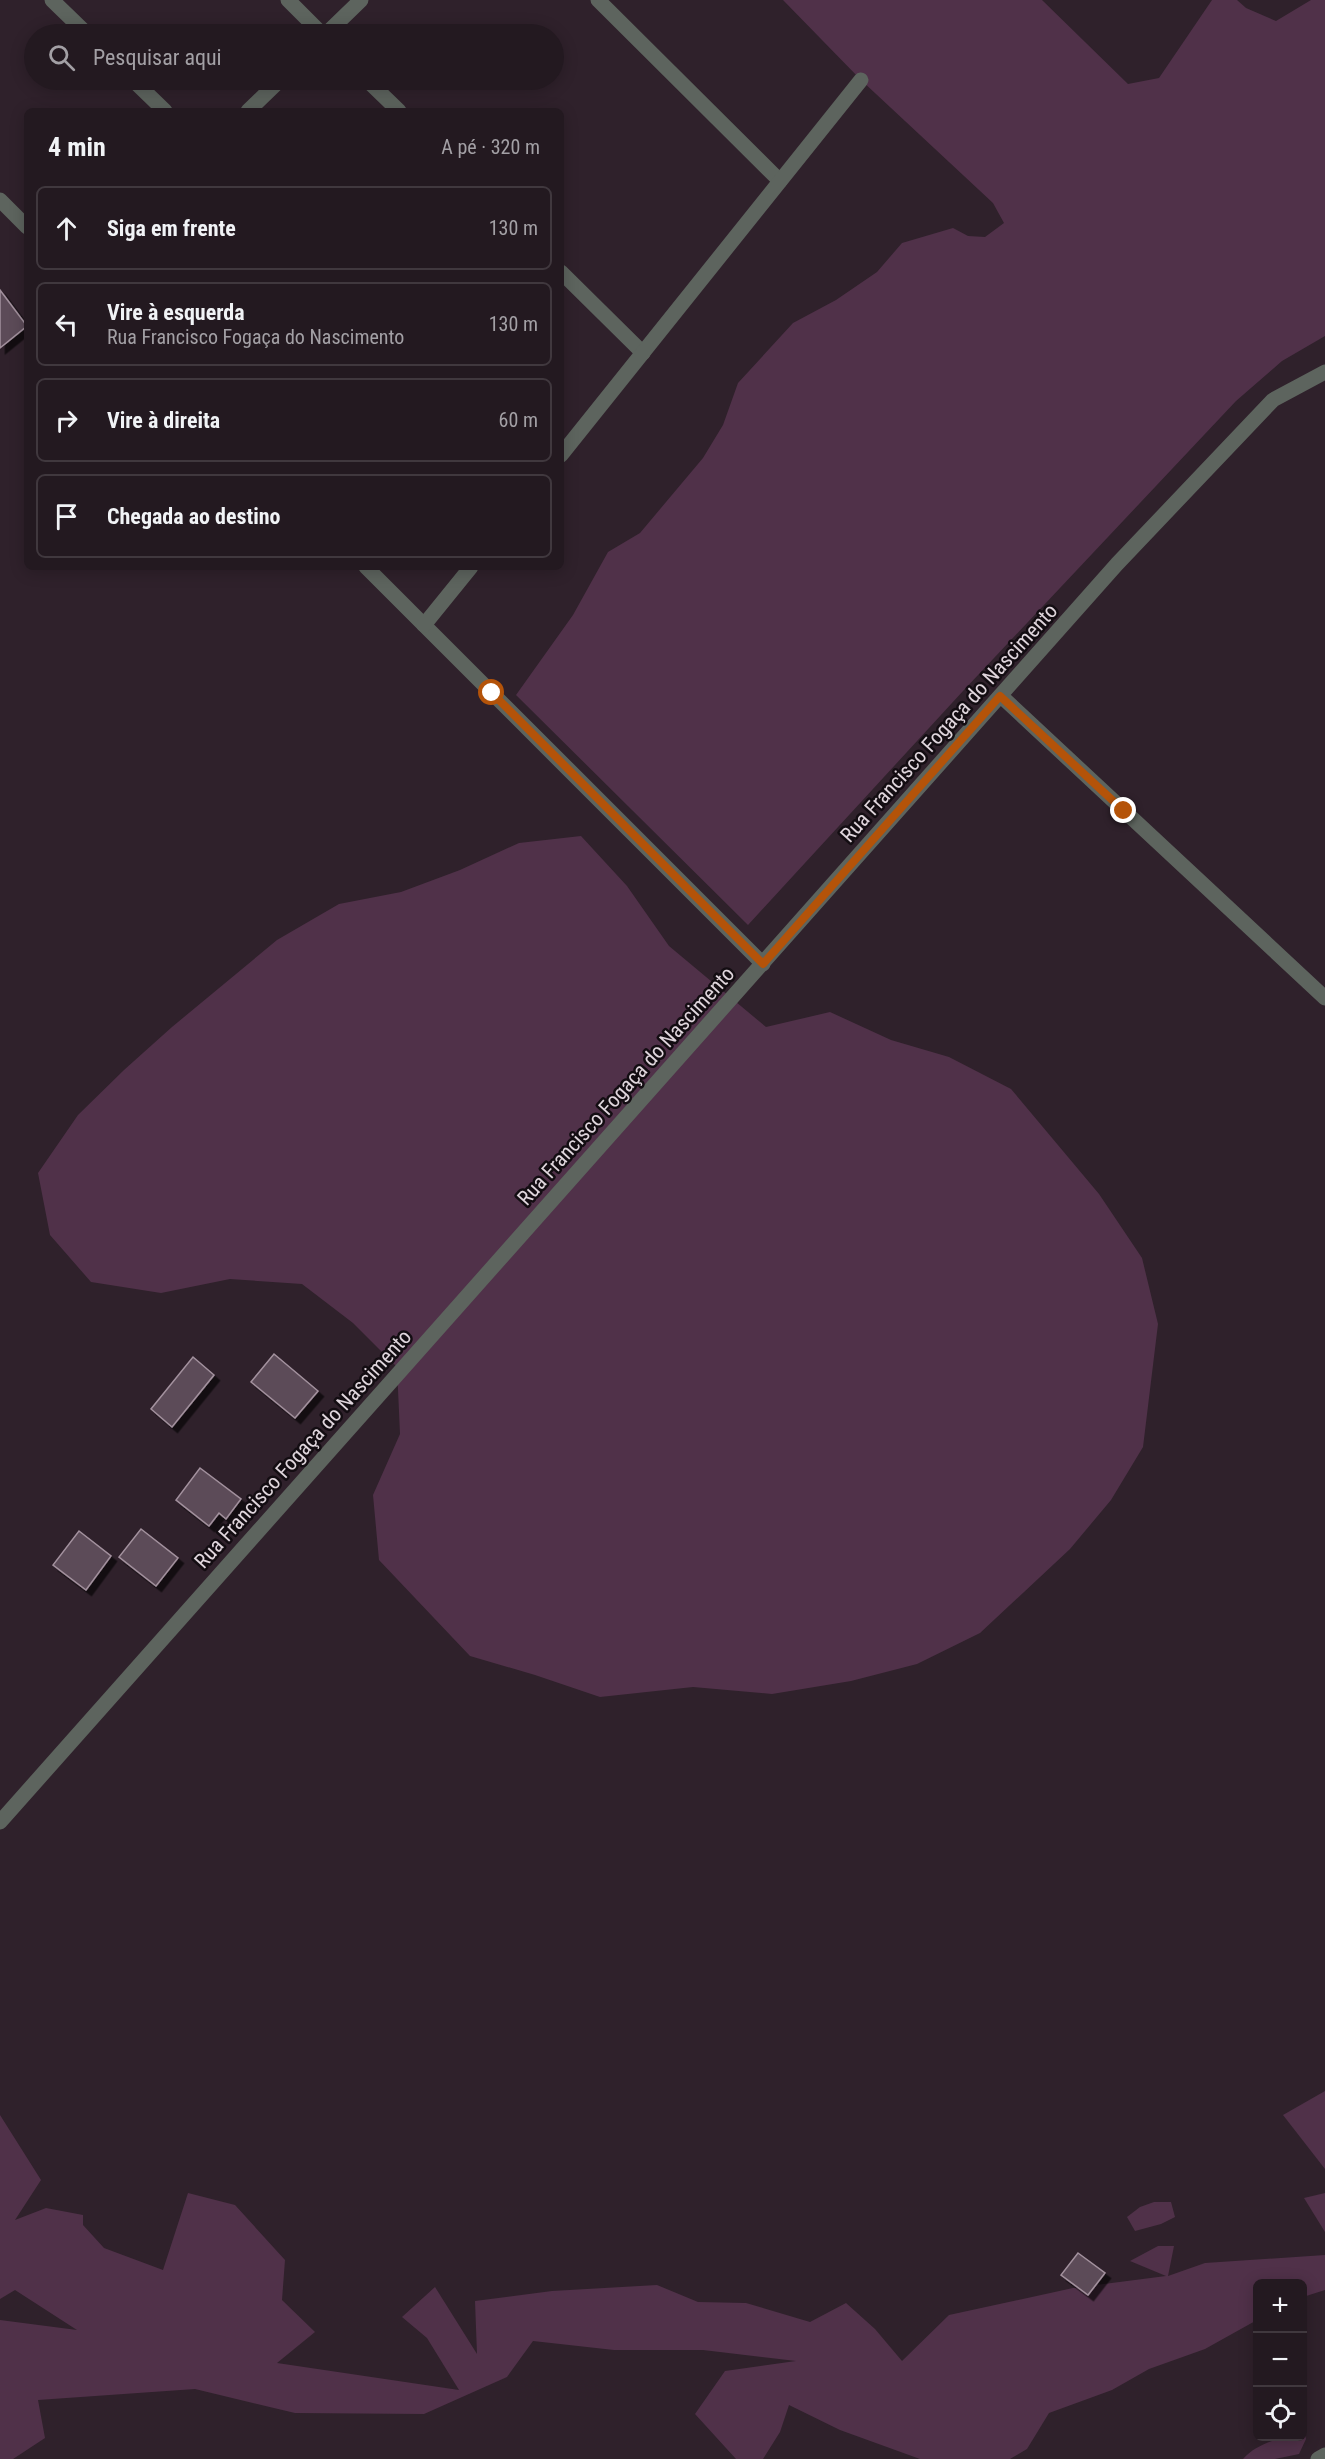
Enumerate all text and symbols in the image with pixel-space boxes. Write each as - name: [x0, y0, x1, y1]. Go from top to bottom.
- search box: [24, 24, 564, 90]
- icon: search: [45, 41, 78, 74]
- text: Pesquisar aqui: [93, 45, 222, 70]
- text: 4 min: [48, 132, 106, 162]
- text: A pé · 320 m: [441, 135, 540, 159]
- icon: ahead: [50, 212, 83, 245]
- text: Siga em frente: [107, 216, 236, 241]
- text: 130 m: [489, 216, 538, 240]
- text: Vire à esquerda: [107, 300, 245, 325]
- icon: left: [50, 308, 83, 341]
- text: 130 m: [489, 312, 538, 336]
- text: Rua Francisco Fogaça do Nascimento: [107, 325, 404, 349]
- icon: right: [50, 404, 83, 437]
- text: Vire à direita: [107, 408, 220, 433]
- text: 60 m: [499, 408, 538, 432]
- icon: arrive: [50, 500, 83, 533]
- text: Chegada ao destino: [107, 504, 281, 529]
- street label: Rua Francisco Fogaça do Nascimento: [836, 599, 1062, 847]
- route start: [478, 679, 504, 705]
- route end: [1110, 797, 1136, 823]
- street label: Rua Francisco Fogaça do Nascimento: [513, 962, 739, 1210]
- street label: Rua Francisco Fogaça do Nascimento: [190, 1325, 416, 1573]
- map controls: [1253, 2279, 1307, 2441]
- button: +: [1253, 2279, 1307, 2333]
- button: −: [1253, 2333, 1307, 2387]
- button: locate: [1253, 2387, 1307, 2441]

